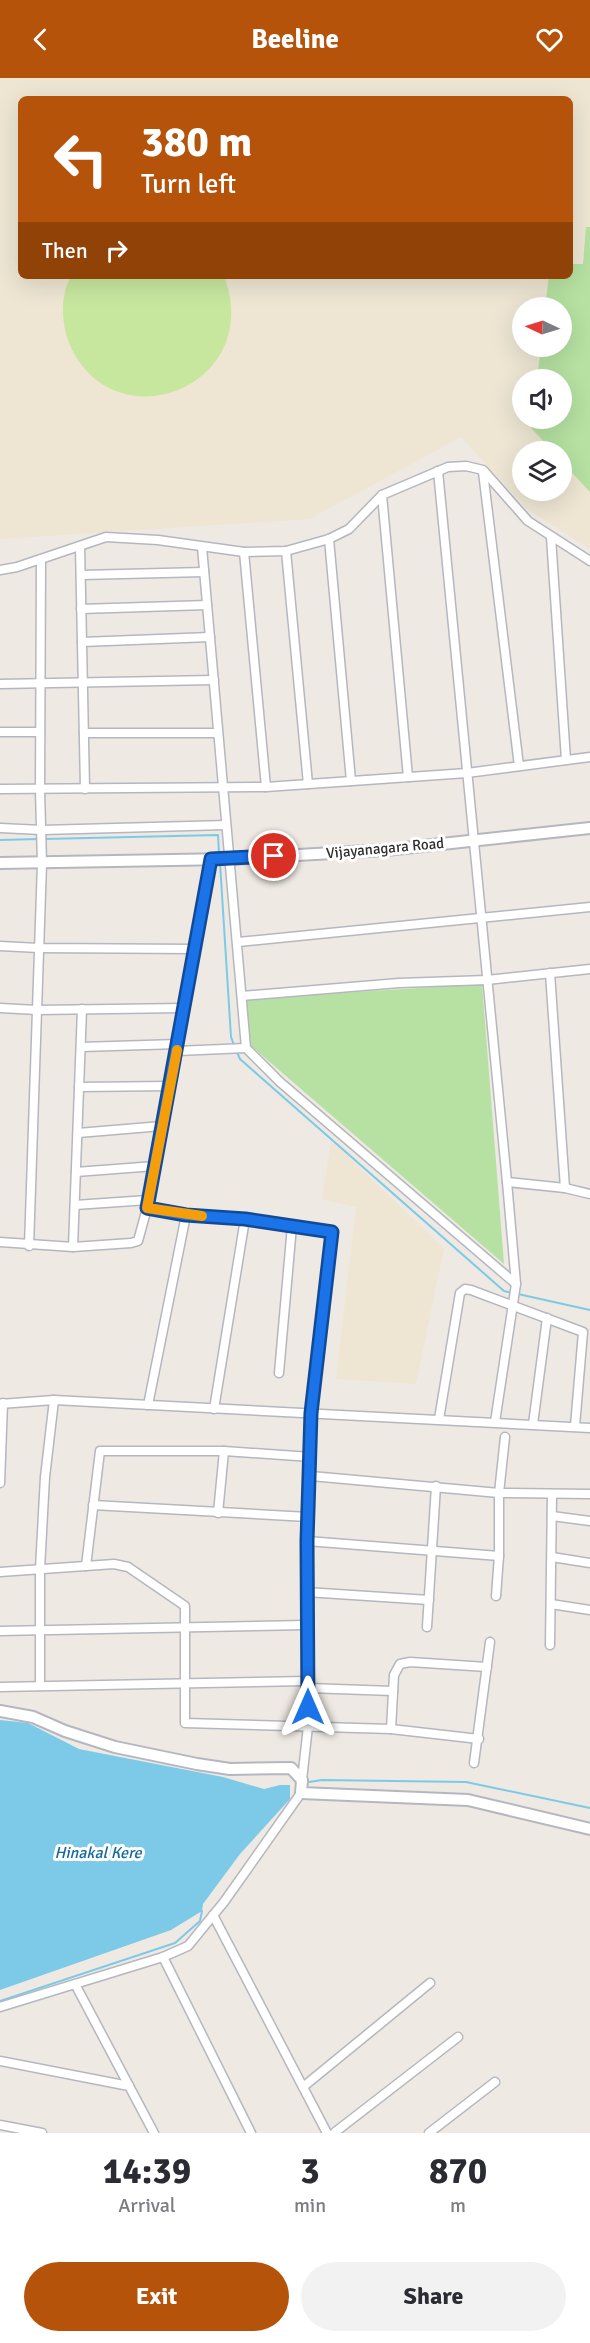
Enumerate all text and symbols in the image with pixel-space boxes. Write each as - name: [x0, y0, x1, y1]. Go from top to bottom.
- icon: back: [24, 23, 57, 56]
- text: Beeline: [251, 23, 339, 56]
- icon: heart: [533, 23, 566, 56]
- text: 380 m: [141, 117, 252, 168]
- icon: left: [42, 120, 120, 198]
- text: Turn left: [141, 168, 236, 201]
- icon: right: [100, 234, 133, 267]
- text: Then: [42, 237, 88, 264]
- north arrow: [512, 297, 572, 357]
- map controls: [512, 297, 572, 501]
- button: sound: [512, 369, 572, 429]
- button: layers: [512, 441, 572, 501]
- pin: [248, 830, 299, 881]
- street label: Vijayanagara Road: [325, 834, 445, 862]
- icon: arrive: [257, 839, 290, 872]
- position arrow: [276, 1675, 340, 1739]
- water label: Hinakal Kere: [54, 1843, 143, 1863]
- text: 14:39: [103, 2149, 191, 2194]
- text: 3: [300, 2149, 320, 2194]
- text: 870: [429, 2149, 487, 2194]
- text: Arrival: [118, 2193, 176, 2218]
- text: min: [294, 2193, 326, 2218]
- text: m: [450, 2193, 466, 2218]
- button: Exit: [24, 2262, 289, 2331]
- button: Share: [301, 2262, 566, 2331]

